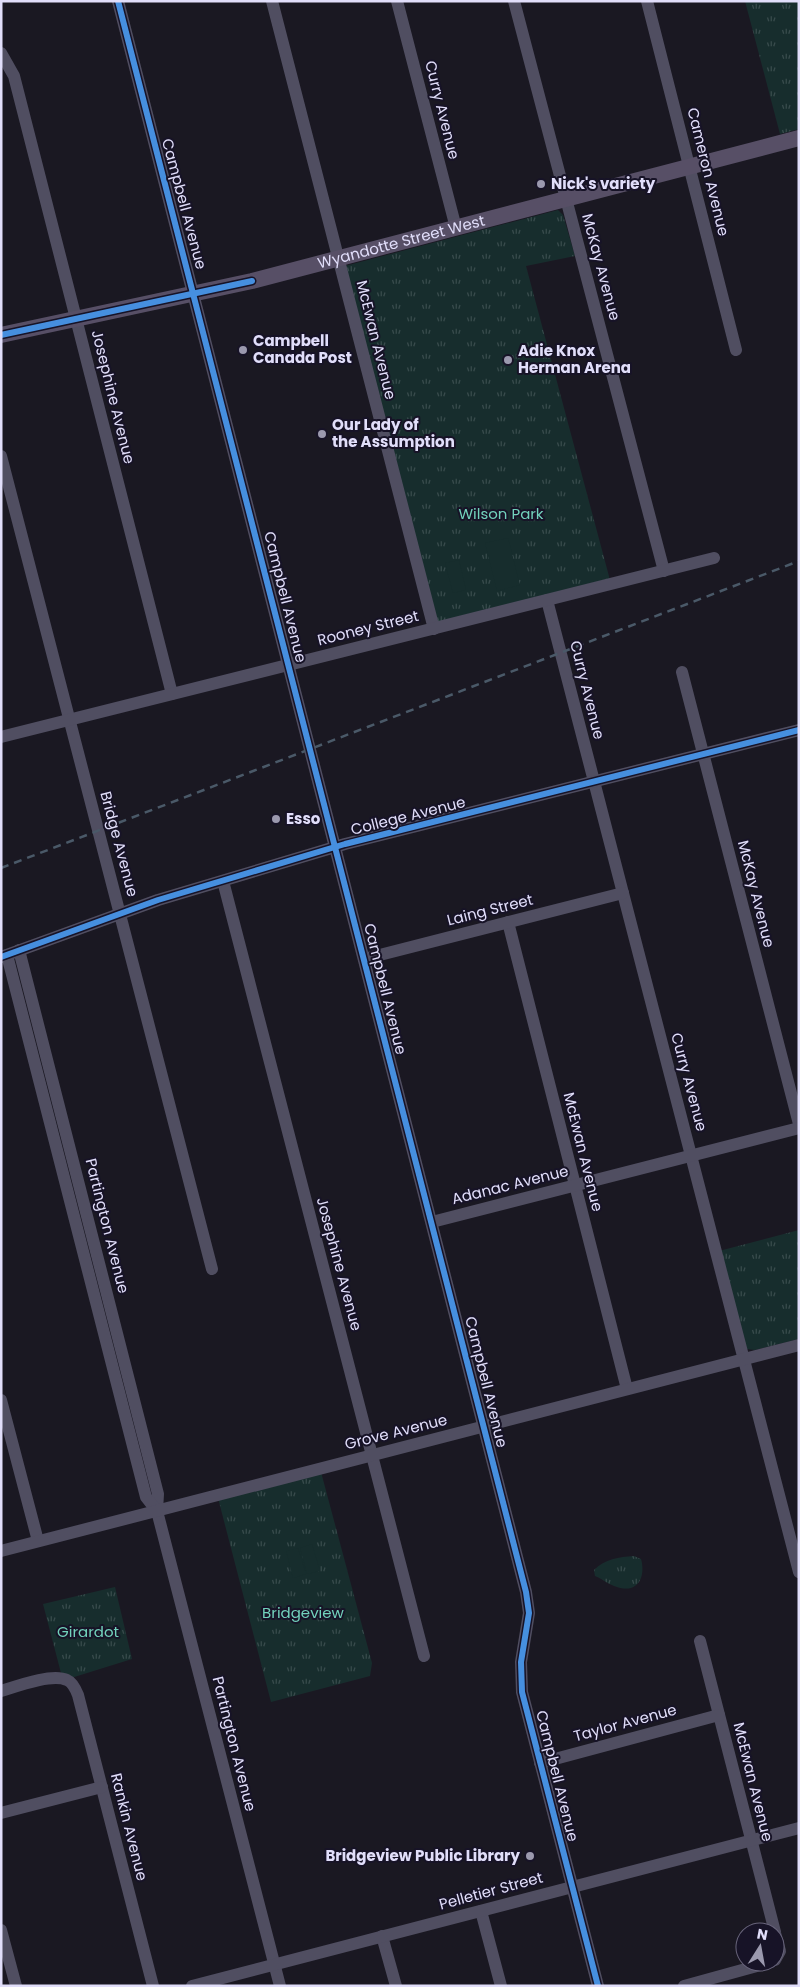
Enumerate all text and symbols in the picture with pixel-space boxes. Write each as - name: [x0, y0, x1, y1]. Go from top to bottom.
- street label: Curry Avenue: [420, 58, 465, 161]
- street label: Cameron Avenue: [682, 105, 735, 238]
- street label: Campbell Avenue: [157, 136, 212, 272]
- place label: Nick's variety: [551, 173, 656, 194]
- marker: Nick's variety: [535, 178, 547, 190]
- street label: Wyandotte Street West: [315, 210, 487, 273]
- street label: McKay Avenue: [577, 211, 626, 323]
- street label: McEwan Avenue: [352, 278, 401, 402]
- street label: Josephine Avenue: [87, 328, 140, 466]
- place label: Campbell Canada Post: [253, 330, 352, 368]
- place label: Adie Knox Herman Arena: [518, 340, 631, 378]
- marker: Campbell Canada Post: [237, 344, 249, 356]
- marker: Adie Knox Herman Arena: [502, 354, 514, 366]
- place label: Our Lady of the Assumption: [332, 414, 455, 452]
- marker: Our Lady of the Assumption: [316, 428, 328, 440]
- park label: Wilson Park: [458, 503, 544, 524]
- street label: Campbell Avenue: [259, 529, 312, 665]
- street label: Rooney Street: [315, 605, 421, 650]
- street label: Curry Avenue: [565, 638, 610, 741]
- street label: Bridge Avenue: [95, 789, 144, 899]
- street label: College Avenue: [348, 791, 467, 840]
- place label: Esso: [286, 808, 321, 829]
- marker: Esso: [270, 813, 282, 825]
- street label: McKay Avenue: [733, 838, 780, 950]
- street label: Laing Street: [445, 889, 535, 930]
- street label: Campbell Avenue: [359, 921, 412, 1057]
- street label: Curry Avenue: [666, 1030, 713, 1133]
- street label: McEwan Avenue: [559, 1090, 608, 1214]
- street label: Partington Avenue: [81, 1156, 134, 1296]
- street label: Adanac Avenue: [449, 1160, 570, 1209]
- street label: Josephine Avenue: [312, 1195, 367, 1333]
- street label: Campbell Avenue: [460, 1314, 513, 1450]
- street label: Grove Avenue: [342, 1409, 449, 1454]
- park label: Bridgeview: [262, 1602, 345, 1623]
- park label: Girardot: [57, 1621, 119, 1642]
- street label: Partington Avenue: [208, 1674, 261, 1814]
- street label: Taylor Avenue: [571, 1699, 679, 1746]
- street label: Campbell Avenue: [531, 1708, 584, 1844]
- street label: McEwan Avenue: [729, 1720, 778, 1844]
- street label: Rankin Avenue: [106, 1771, 153, 1883]
- place label: Bridgeview Public Library: [325, 1845, 521, 1866]
- marker: Bridgeview Public Library: [524, 1850, 536, 1862]
- street label: Pelletier Street: [437, 1867, 545, 1914]
- north arrow: [735, 1922, 785, 1972]
- text: N: [755, 1923, 770, 1945]

